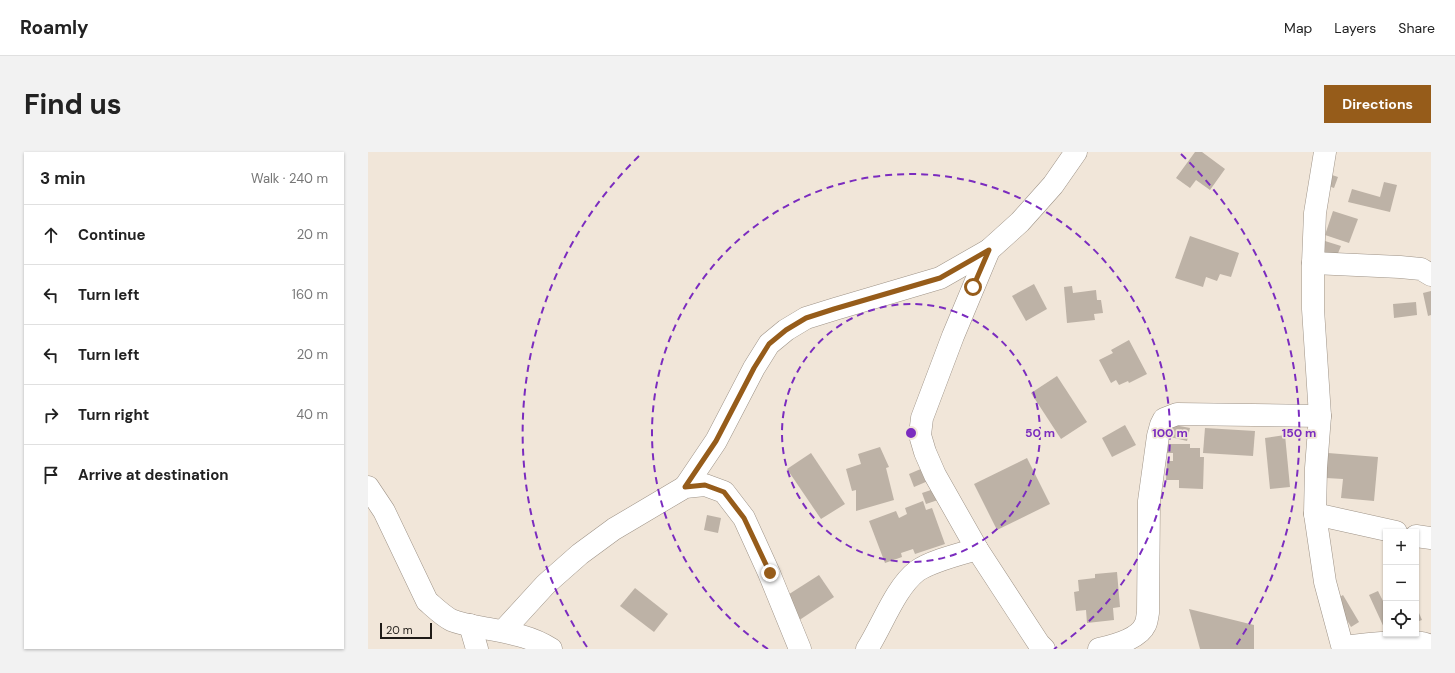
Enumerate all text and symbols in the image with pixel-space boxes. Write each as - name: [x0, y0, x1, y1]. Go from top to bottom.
- text: Roamly: [20, 15, 89, 40]
- text: Map: [1284, 19, 1312, 37]
- text: Layers: [1334, 19, 1376, 37]
- text: Share: [1398, 19, 1435, 37]
- button: Directions: [1324, 85, 1431, 123]
- text: Find us: [24, 86, 122, 123]
- text: 3 min: [40, 167, 85, 189]
- text: Walk · 240 m: [251, 170, 328, 187]
- icon: ahead: [40, 224, 62, 246]
- text: Continue: [78, 225, 146, 245]
- text: 20 m: [297, 226, 328, 243]
- route start: [964, 278, 982, 296]
- icon: left: [40, 284, 62, 306]
- text: Turn left: [78, 285, 139, 305]
- text: 160 m: [292, 286, 328, 303]
- icon: left: [40, 344, 62, 366]
- text: Turn left: [78, 345, 139, 365]
- text: 20 m: [297, 346, 328, 363]
- icon: right: [40, 404, 62, 426]
- text: Turn right: [78, 405, 149, 425]
- text: 40 m: [296, 406, 328, 423]
- text: 50 m: [1025, 425, 1055, 441]
- text: 100 m: [1152, 425, 1188, 441]
- text: 150 m: [1282, 425, 1316, 441]
- centre of rings: [904, 426, 918, 440]
- icon: arrive: [40, 464, 62, 486]
- text: Arrive at destination: [78, 465, 229, 485]
- map controls: [1383, 529, 1419, 637]
- button: +: [1383, 529, 1419, 565]
- route end: [761, 564, 779, 582]
- button: −: [1383, 565, 1419, 601]
- button: locate: [1383, 601, 1419, 637]
- scale bar: [380, 621, 432, 640]
- text: 20 m: [386, 623, 412, 637]

